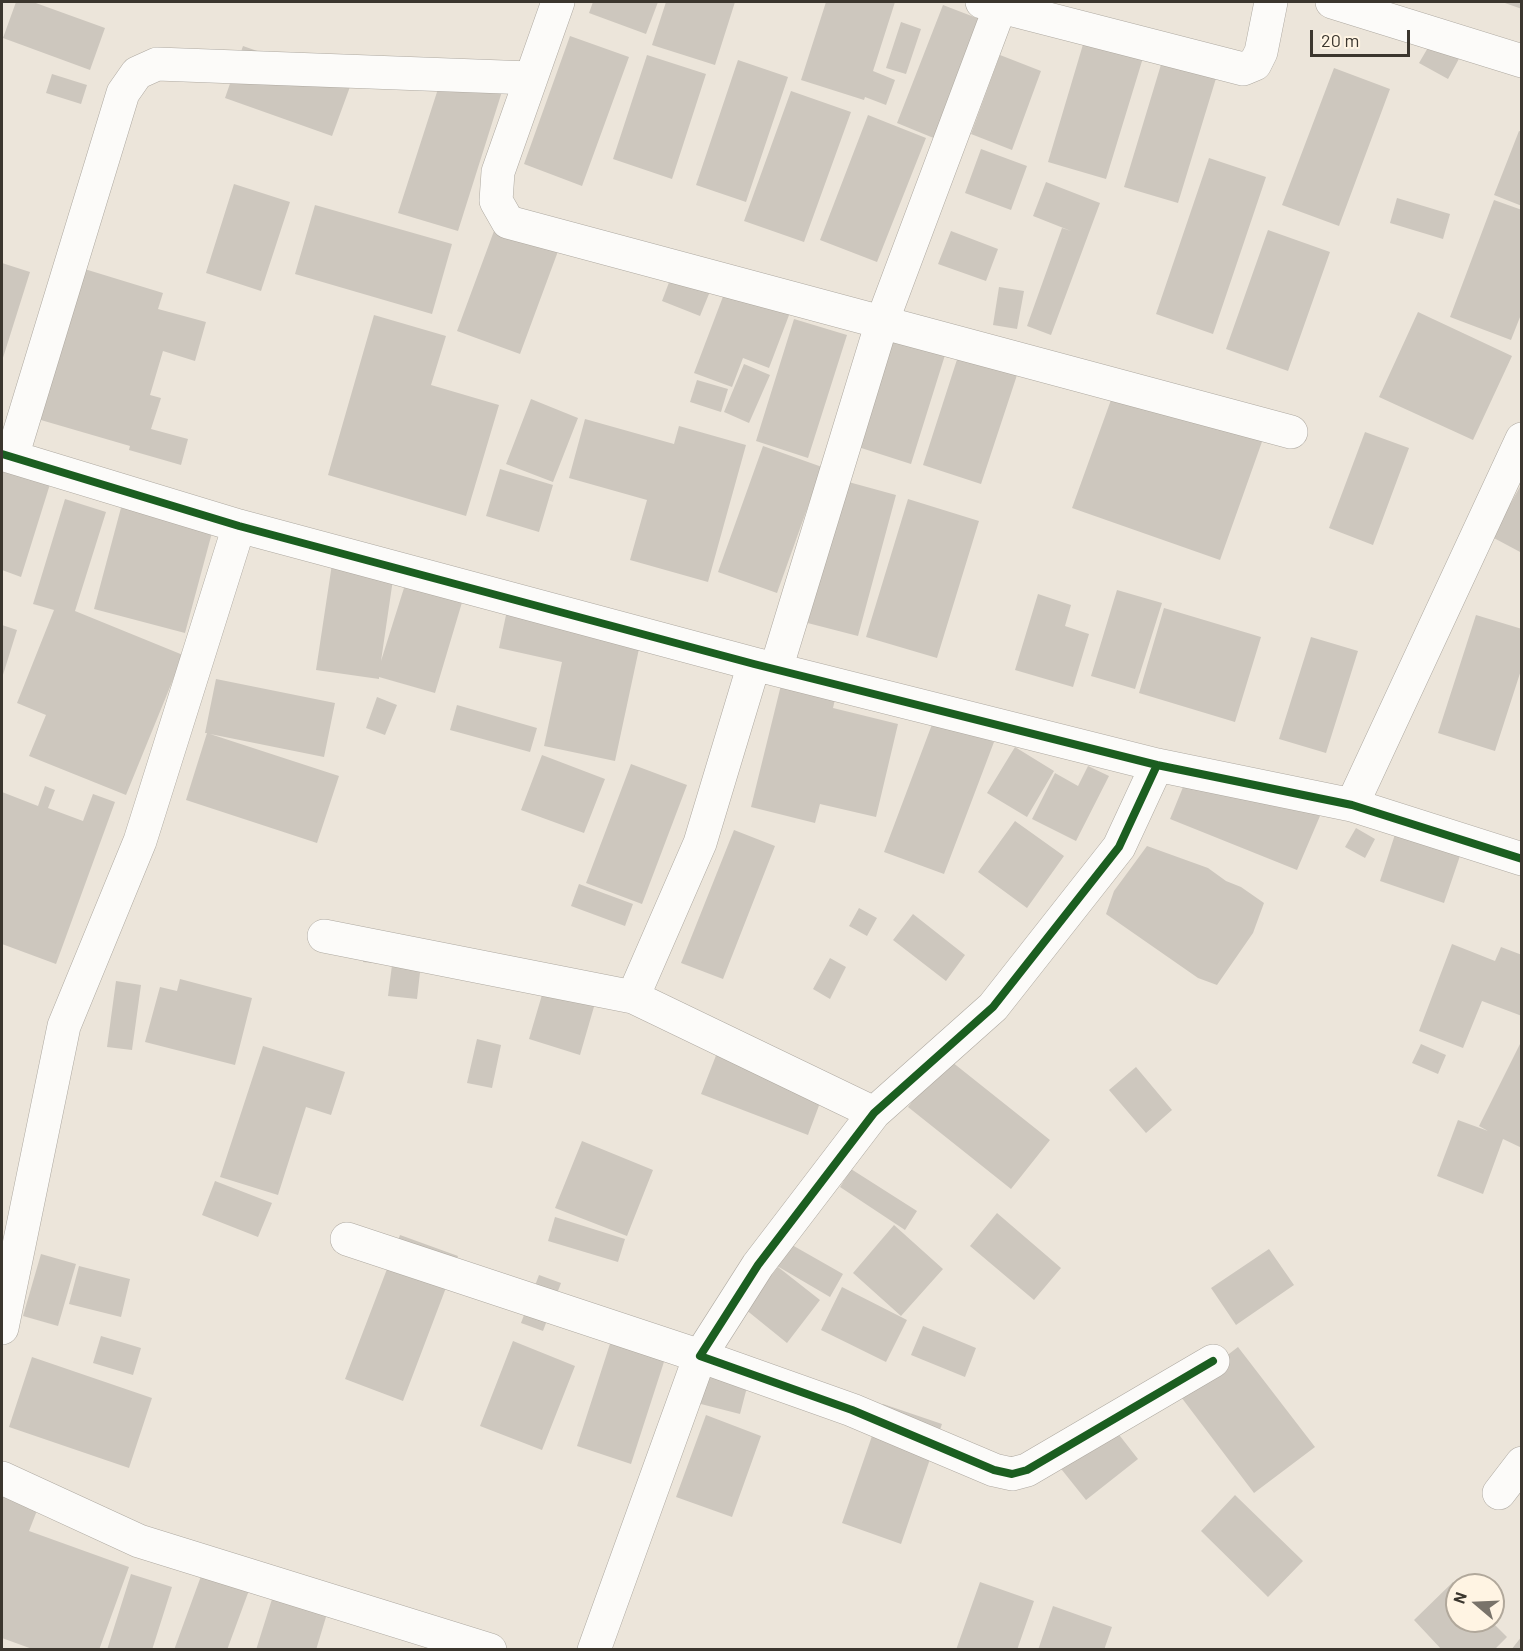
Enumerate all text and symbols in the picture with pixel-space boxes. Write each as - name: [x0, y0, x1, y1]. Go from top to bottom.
- scale bar: [1313, 18, 1414, 56]
- text: 20 m: [1321, 29, 1359, 51]
- north arrow: [1445, 1573, 1505, 1633]
- text: N: [1449, 1590, 1470, 1606]

